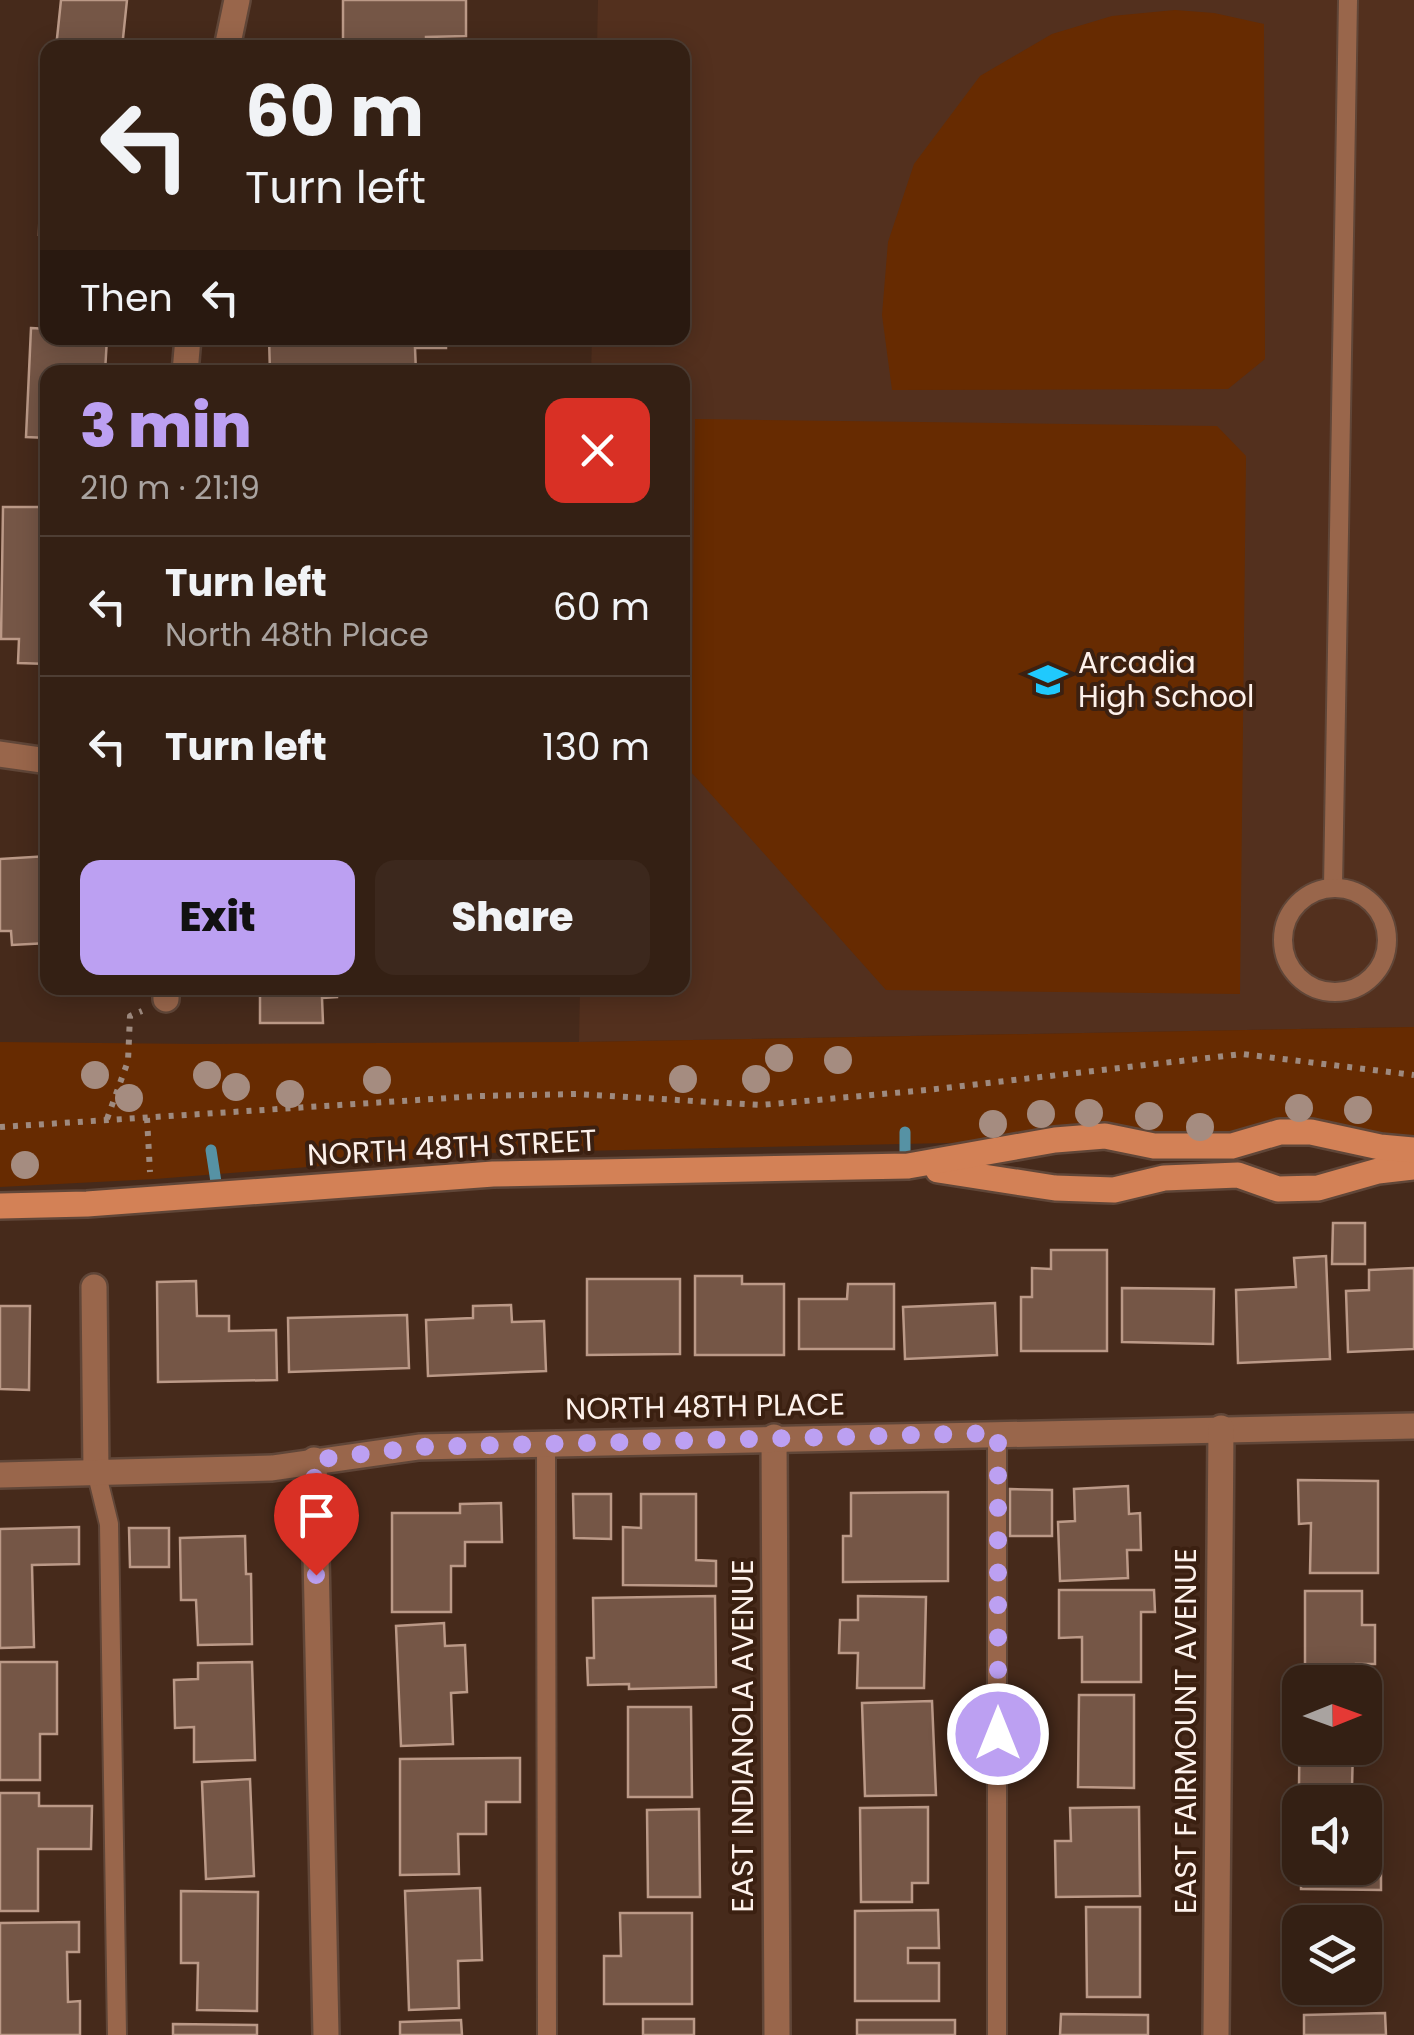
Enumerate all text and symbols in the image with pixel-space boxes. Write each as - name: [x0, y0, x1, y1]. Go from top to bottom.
- text: 60 m: [245, 62, 424, 161]
- icon: left: [80, 80, 210, 210]
- text: Turn left: [245, 156, 426, 219]
- icon: left: [193, 270, 248, 325]
- text: Then: [80, 271, 173, 324]
- text: 3 min: [80, 384, 252, 468]
- button: close: [545, 398, 650, 503]
- text: 210 m · 21:19: [80, 465, 260, 510]
- text: Turn left: [165, 556, 327, 609]
- icon: left: [80, 579, 135, 634]
- text: 60 m: [553, 580, 650, 633]
- text: North 48th Place: [165, 612, 429, 657]
- place label: Arcadia High School: [1078, 641, 1254, 718]
- school or university icon: Arcadia High School: [1027, 659, 1069, 701]
- icon: left: [80, 719, 135, 774]
- text: Turn left: [165, 720, 327, 773]
- text: 130 m: [542, 720, 650, 773]
- button: Exit: [80, 860, 355, 975]
- button: Share: [375, 860, 650, 975]
- street label: NORTH 48TH STREET: [306, 1118, 598, 1177]
- street label: NORTH 48TH PLACE: [565, 1383, 845, 1430]
- pin: [274, 1473, 359, 1576]
- icon: arrive: [289, 1488, 344, 1543]
- street label: EAST FAIRMOUNT AVENUE: [1164, 1548, 1207, 1914]
- street label: EAST INDIANOLA AVENUE: [721, 1559, 764, 1913]
- north arrow: [1282, 1665, 1382, 1765]
- map controls: [1282, 1665, 1382, 2005]
- position arrow: [946, 1682, 1050, 1786]
- button: sound: [1282, 1785, 1382, 1885]
- button: layers: [1282, 1905, 1382, 2005]

